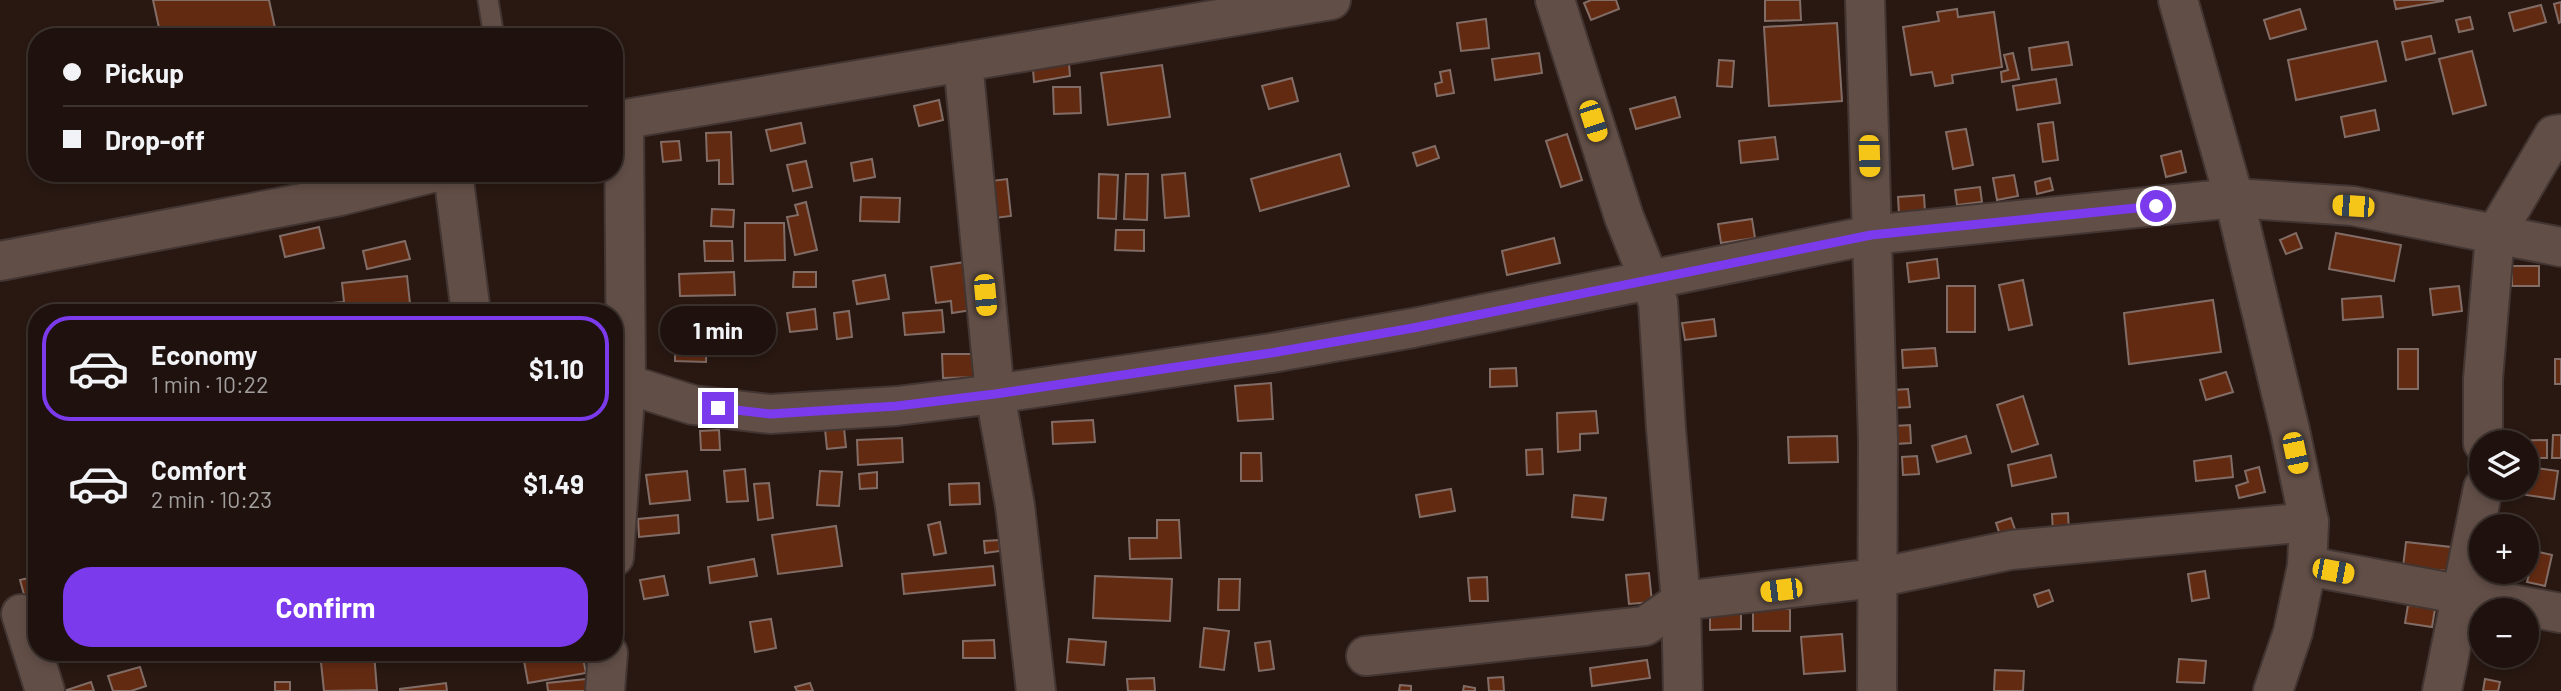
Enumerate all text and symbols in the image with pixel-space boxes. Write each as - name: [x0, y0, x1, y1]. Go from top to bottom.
- text: Pickup: [105, 57, 184, 88]
- car: [1577, 98, 1610, 144]
- text: Drop-off: [105, 124, 205, 155]
- car: [1858, 135, 1881, 177]
- route start: [2140, 190, 2172, 222]
- car: [2332, 194, 2375, 218]
- car: [973, 273, 998, 317]
- callout: 1 min: [660, 306, 776, 356]
- text: 1 min: [693, 316, 743, 344]
- icon: car: [67, 337, 130, 400]
- text: Economy: [151, 339, 257, 370]
- text: $1.10: [529, 353, 584, 384]
- text: 1 min · 10:22: [151, 370, 268, 398]
- route end: [702, 392, 734, 424]
- car: [2281, 430, 2310, 476]
- map controls: [2469, 430, 2539, 668]
- button: layers: [2469, 430, 2539, 500]
- icon: car: [67, 452, 130, 515]
- text: Comfort: [151, 454, 247, 485]
- text: $1.49: [523, 468, 584, 499]
- text: 2 min · 10:23: [151, 485, 272, 513]
- button: +: [2469, 514, 2539, 584]
- car: [2311, 557, 2356, 585]
- button: Confirm: [63, 567, 588, 647]
- car: [1759, 577, 1804, 603]
- button: −: [2469, 598, 2539, 668]

